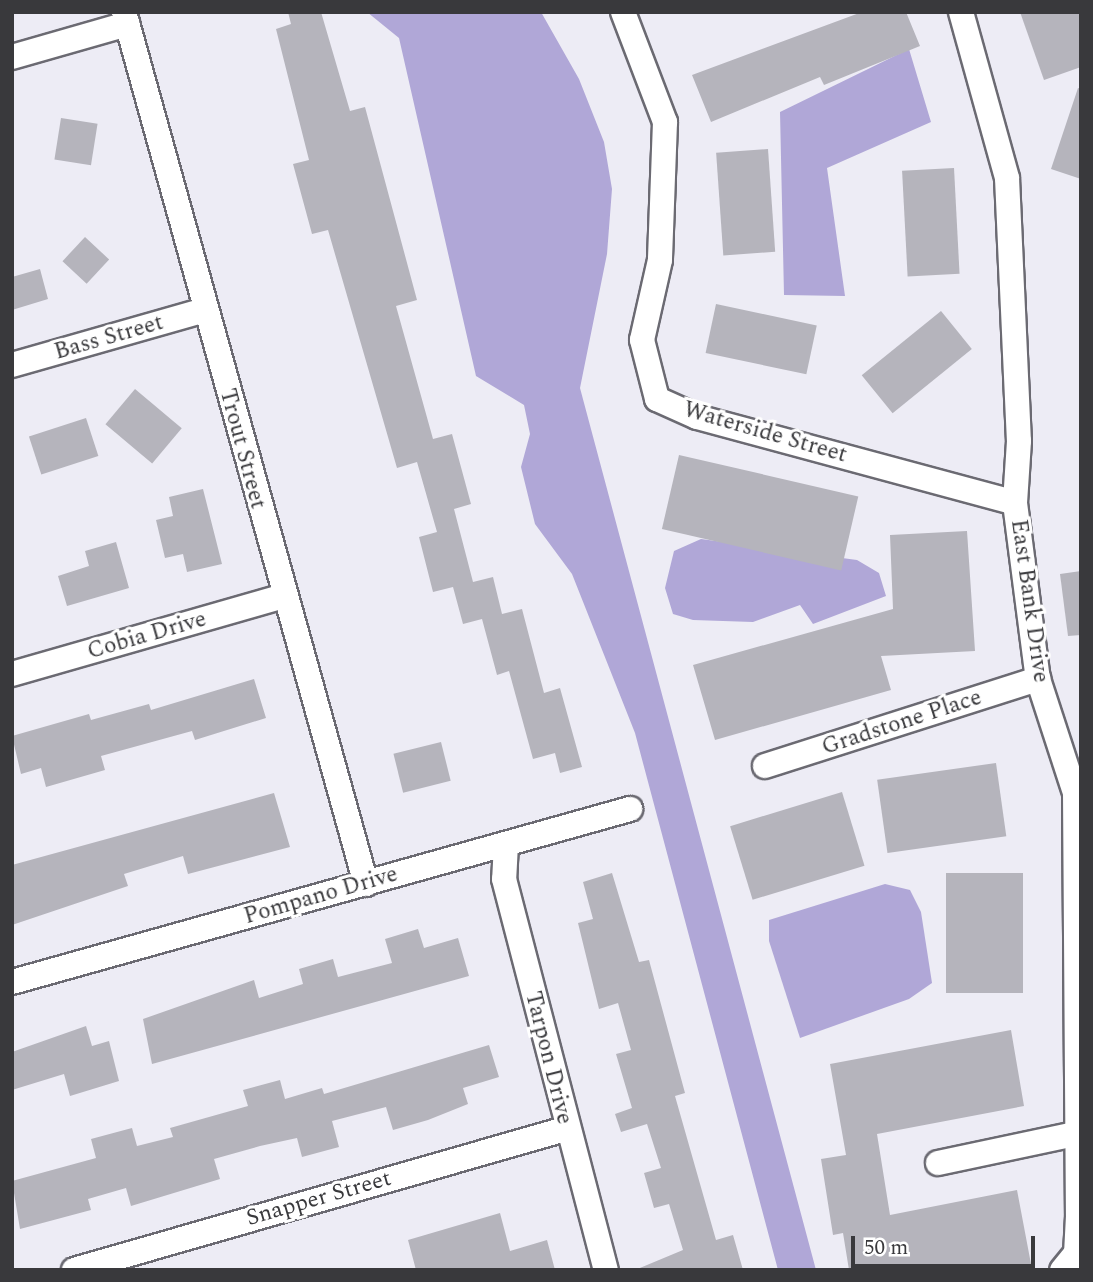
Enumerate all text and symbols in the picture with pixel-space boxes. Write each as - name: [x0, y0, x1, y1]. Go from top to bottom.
- street label: Bass Street: [51, 309, 167, 367]
- street label: Trout Street: [213, 386, 271, 512]
- street label: Waterside Street: [680, 396, 850, 470]
- street label: East Bank Drive: [1004, 518, 1054, 684]
- street label: Cobia Drive: [84, 606, 210, 666]
- street label: Gradstone Place: [819, 684, 985, 762]
- street label: Pompano Drive: [241, 861, 401, 931]
- street label: Tarpon Drive: [518, 989, 578, 1127]
- street label: Snapper Street: [243, 1165, 395, 1233]
- scale bar: [855, 1222, 1039, 1266]
- text: 50 m: [864, 1232, 908, 1264]

